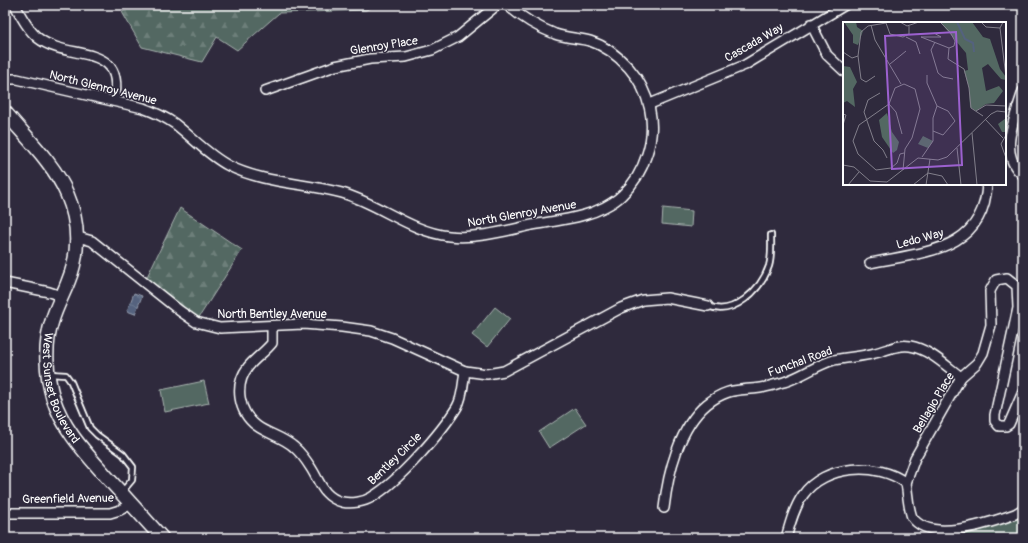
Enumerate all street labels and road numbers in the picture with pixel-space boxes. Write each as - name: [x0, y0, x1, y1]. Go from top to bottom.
- street label: Cascada Way: [722, 20, 786, 66]
- street label: Glenroy Place: [349, 33, 419, 59]
- street label: North Glenroy Avenue: [48, 67, 158, 109]
- street label: North Glenroy Avenue: [466, 197, 578, 231]
- street label: Ledo Way: [895, 226, 945, 252]
- street label: North Bentley Avenue: [217, 307, 327, 322]
- street label: West Sunset Boulevard: [39, 332, 83, 447]
- street label: Funchal Road: [766, 343, 834, 381]
- street label: Bellagio Place: [910, 370, 958, 436]
- street label: Bentley Circle: [365, 430, 425, 488]
- street label: Greenfield Avenue: [22, 491, 114, 507]

